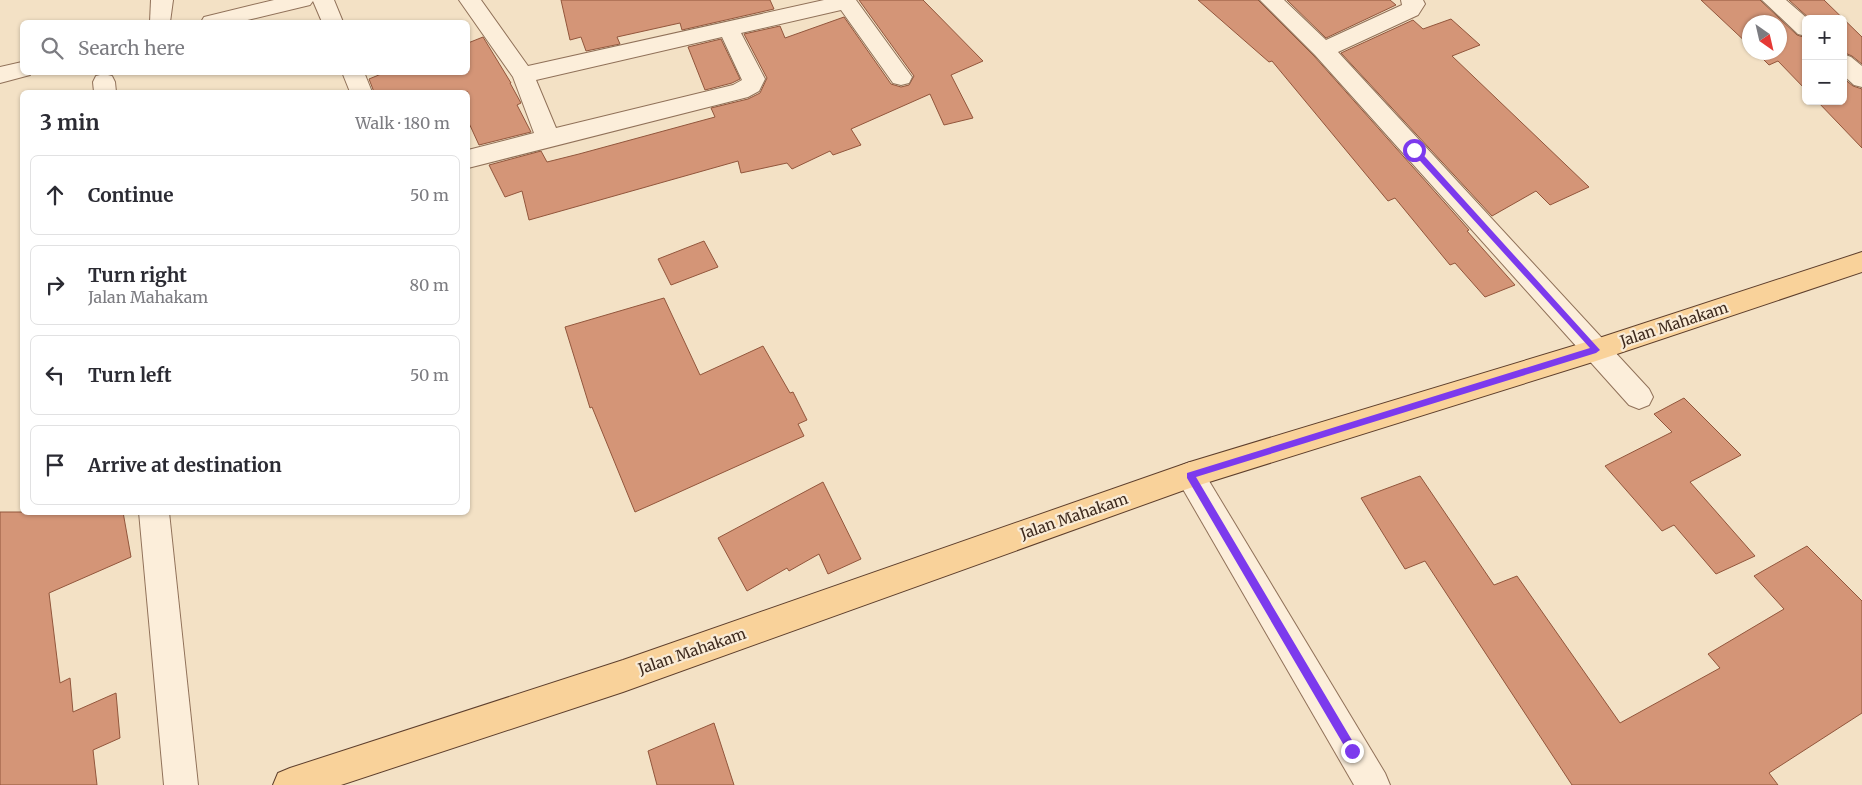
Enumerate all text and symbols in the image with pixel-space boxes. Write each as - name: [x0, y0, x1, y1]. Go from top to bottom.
- north arrow: [1742, 15, 1787, 60]
- map controls: [1802, 15, 1847, 105]
- button: +: [1802, 15, 1847, 60]
- search box: [20, 20, 470, 75]
- icon: search: [38, 34, 66, 62]
- text: Search here: [78, 36, 185, 60]
- button: −: [1802, 60, 1847, 105]
- text: 3 min: [40, 109, 99, 136]
- text: Walk · 180 m: [355, 113, 450, 133]
- route start: [1403, 139, 1426, 162]
- icon: ahead: [41, 181, 69, 209]
- text: Continue: [88, 183, 174, 207]
- text: 50 m: [410, 185, 449, 205]
- text: Turn right: [88, 263, 187, 287]
- icon: right: [41, 271, 69, 299]
- text: 80 m: [410, 275, 449, 295]
- text: Jalan Mahakam: [88, 287, 208, 307]
- street label: Jalan Mahakam: [1617, 298, 1731, 351]
- icon: left: [41, 361, 69, 389]
- text: Turn left: [88, 363, 172, 387]
- text: 50 m: [410, 365, 449, 385]
- icon: arrive: [41, 451, 69, 479]
- text: Arrive at destination: [88, 453, 282, 477]
- street label: Jalan Mahakam: [1017, 489, 1130, 544]
- street label: Jalan Mahakam: [635, 624, 748, 679]
- route end: [1341, 740, 1364, 763]

